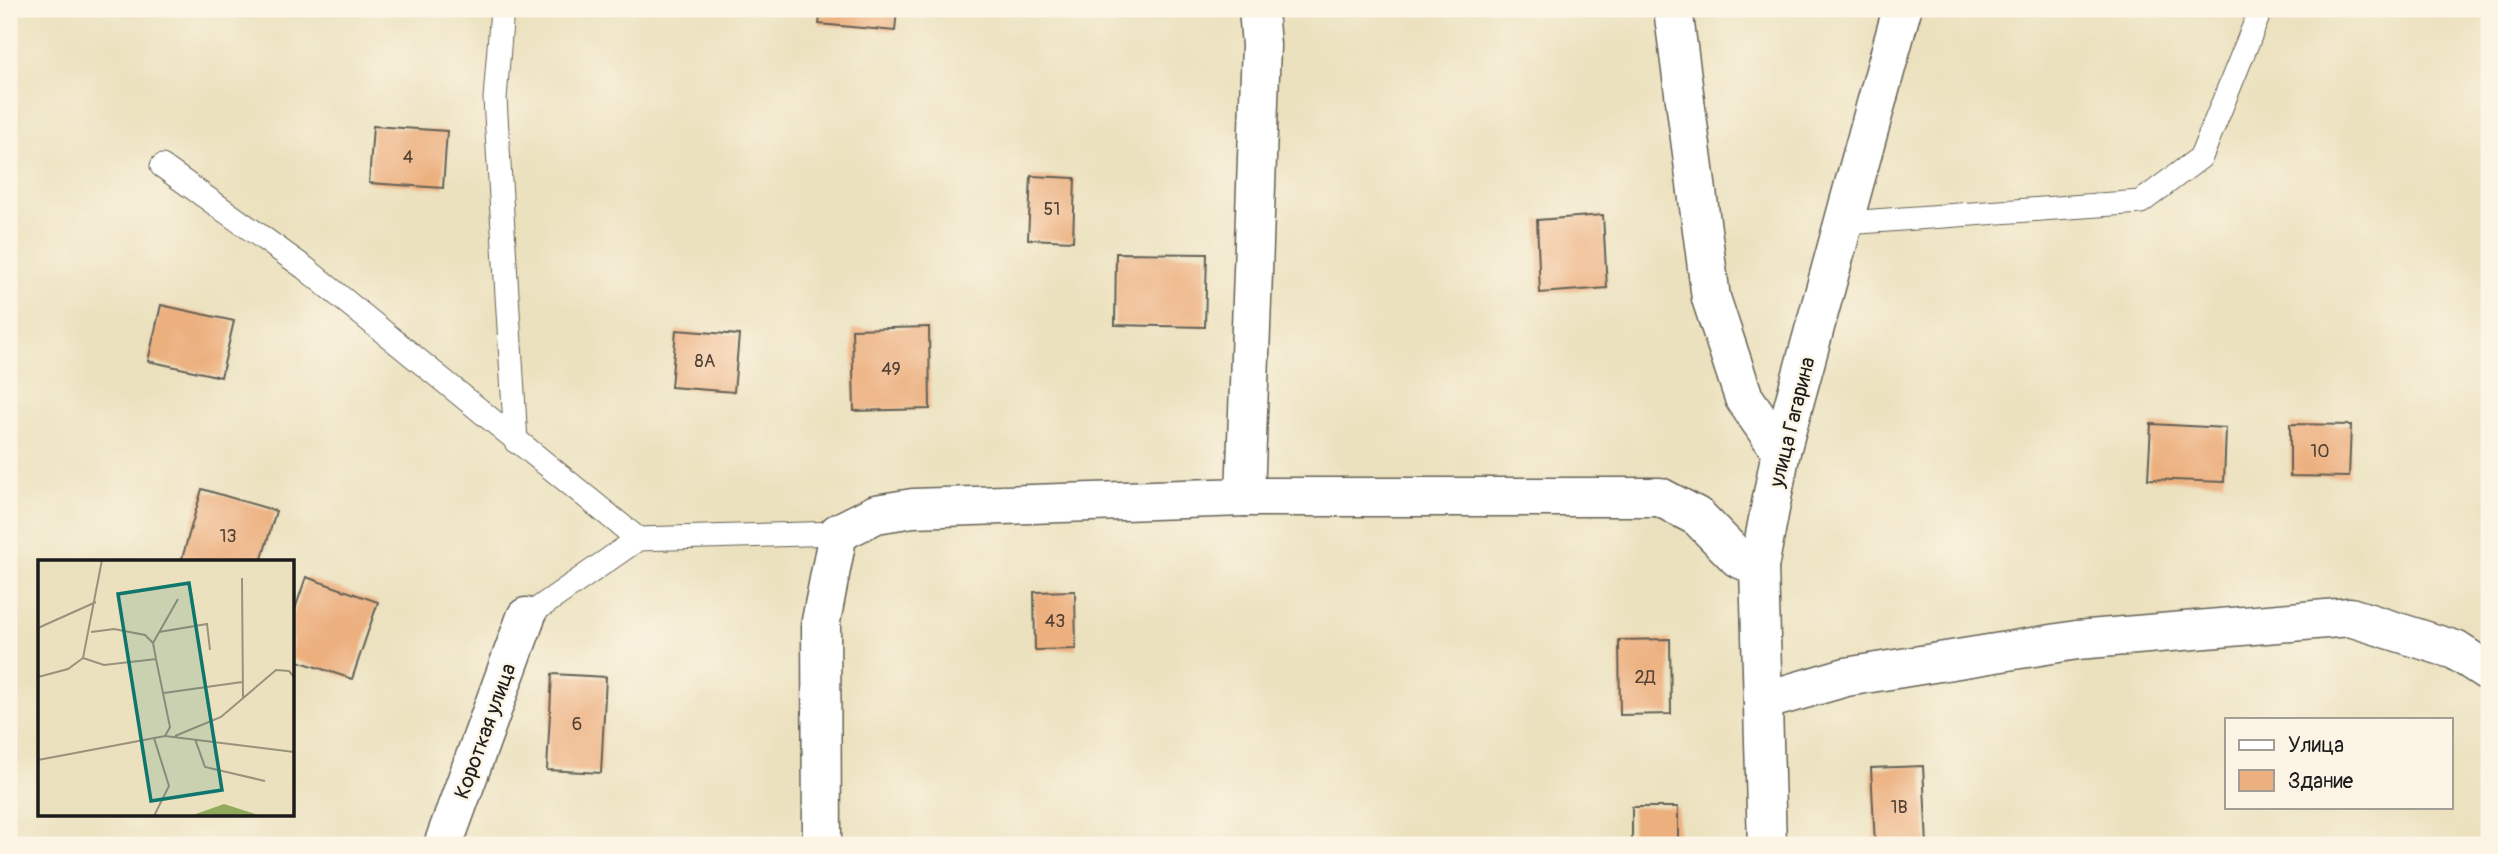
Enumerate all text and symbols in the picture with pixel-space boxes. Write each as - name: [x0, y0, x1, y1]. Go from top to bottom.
- house number: 4: [403, 146, 414, 169]
- house number: 51: [1044, 198, 1060, 221]
- house number: 8А: [695, 350, 716, 373]
- street label: улица Гагарина: [1763, 354, 1822, 491]
- house number: 49: [881, 358, 901, 381]
- house number: 10: [2310, 440, 2330, 463]
- house number: 13: [219, 525, 237, 548]
- inset map: [38, 560, 294, 816]
- house number: 43: [1045, 610, 1065, 633]
- street label: Короткая улица: [448, 660, 523, 803]
- house number: 2Д: [1635, 666, 1656, 689]
- house number: 6: [572, 713, 582, 736]
- legend: [2225, 718, 2452, 808]
- text: Улица: [2288, 732, 2344, 759]
- text: Здание: [2288, 768, 2354, 795]
- house number: 1В: [1890, 796, 1908, 819]

